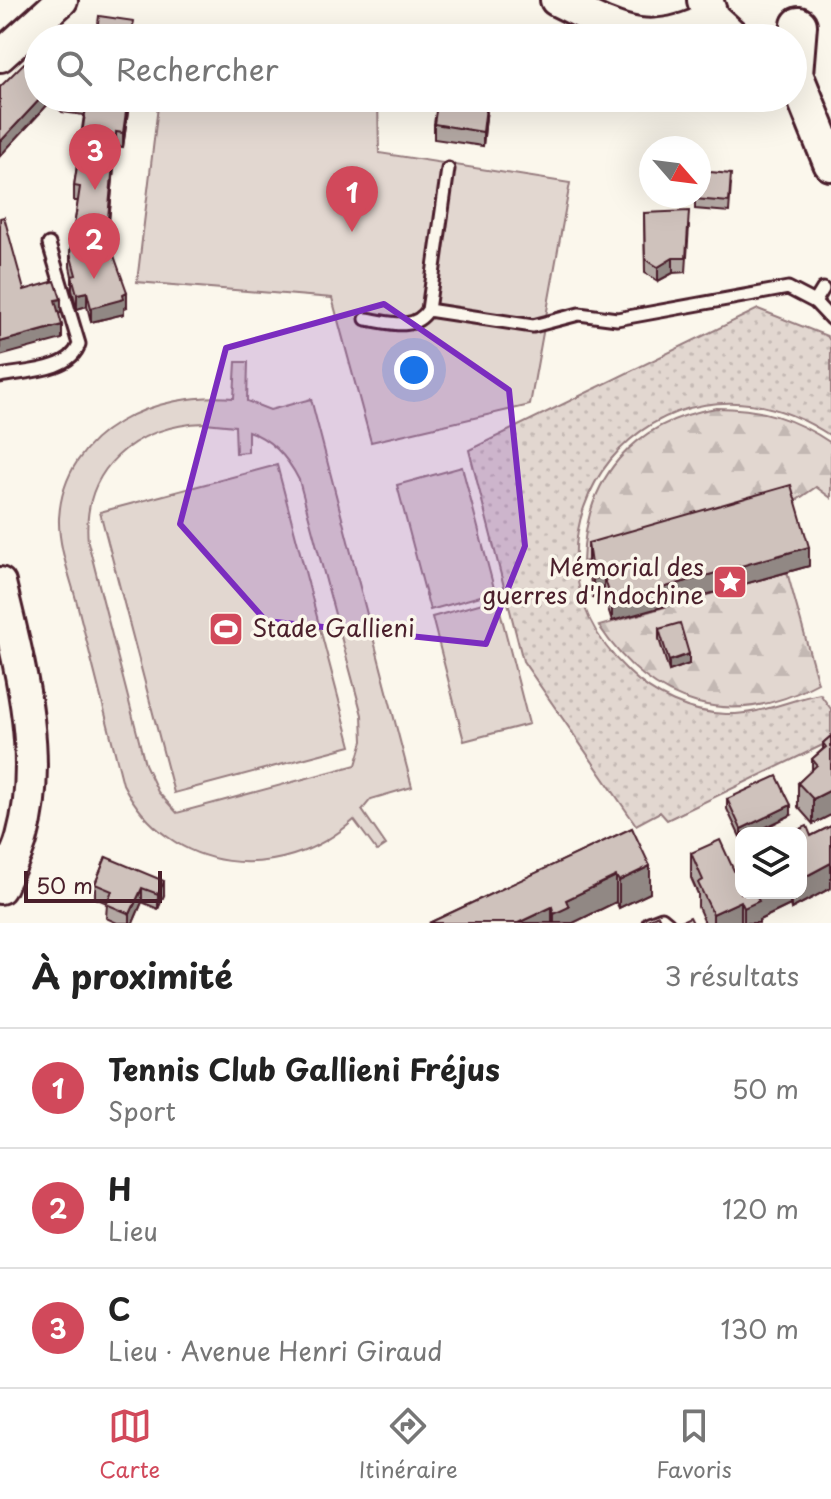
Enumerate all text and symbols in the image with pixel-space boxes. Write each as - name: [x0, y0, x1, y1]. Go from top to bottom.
- search box: [24, 24, 807, 112]
- icon: search: [52, 46, 96, 90]
- text: Rechercher: [116, 46, 279, 91]
- pin: 3: [69, 124, 121, 190]
- north arrow: [639, 136, 711, 208]
- pin: 1: [326, 166, 378, 232]
- pin: 2: [68, 213, 120, 279]
- your location: [394, 350, 434, 390]
- place label: Mémorial des guerres d'Indochine: [482, 548, 704, 612]
- place icon: Mémorial des guerres d'Indochine: [711, 563, 749, 601]
- place label: Stade Gallieni: [252, 609, 415, 645]
- sports icon: Stade Gallieni: [207, 610, 245, 648]
- map controls: [735, 827, 807, 899]
- button: layers: [735, 827, 807, 899]
- scale bar: [24, 867, 162, 903]
- text: 50 m: [36, 868, 93, 901]
- text: À proximité: [32, 949, 233, 1001]
- text: 3 résultats: [665, 956, 799, 995]
- text: Tennis Club Gallieni Fréjus: [108, 1046, 500, 1091]
- text: 1: [52, 1069, 64, 1108]
- text: 50 m: [732, 1069, 799, 1108]
- text: Sport: [108, 1091, 176, 1130]
- text: H: [108, 1166, 132, 1211]
- text: 2: [49, 1189, 67, 1228]
- text: 120 m: [722, 1189, 799, 1228]
- text: Lieu: [108, 1211, 158, 1250]
- text: C: [108, 1286, 131, 1331]
- text: 3: [49, 1309, 67, 1348]
- text: 130 m: [720, 1309, 799, 1348]
- text: Lieu · Avenue Henri Giraud: [108, 1331, 443, 1370]
- tab: Carte: [99, 1404, 160, 1485]
- tab: Itinéraire: [359, 1404, 458, 1485]
- tab: Favoris: [656, 1404, 732, 1485]

